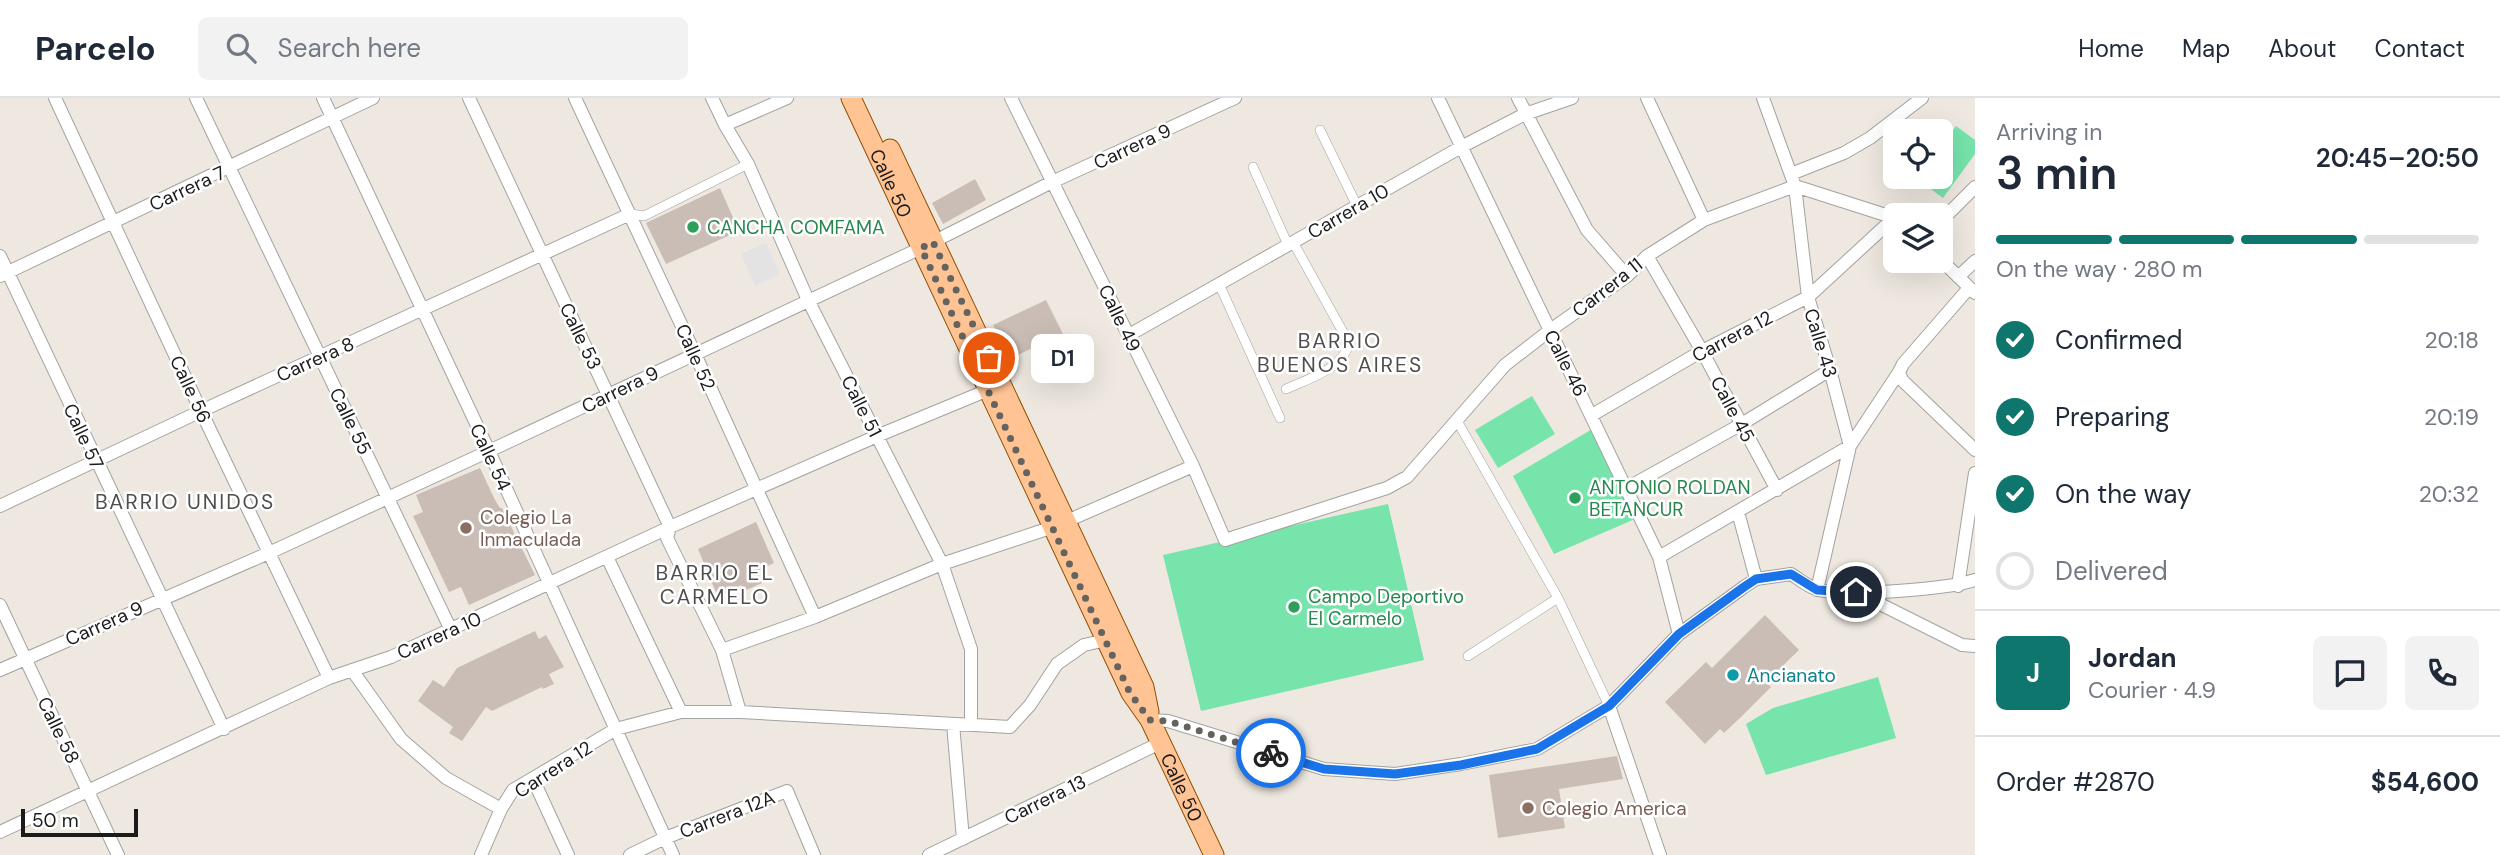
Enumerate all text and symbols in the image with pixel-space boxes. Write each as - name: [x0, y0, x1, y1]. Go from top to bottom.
- search box: [198, 17, 688, 80]
- text: Parcelo: [35, 27, 156, 70]
- icon: search: [222, 29, 260, 67]
- text: Search here: [278, 31, 421, 65]
- text: Home: [2078, 33, 2144, 64]
- text: Map: [2182, 33, 2230, 64]
- text: About: [2268, 33, 2337, 64]
- text: Contact: [2375, 33, 2465, 64]
- text: Arriving in: [1996, 117, 2102, 147]
- street label: Carrera 9: [1089, 118, 1175, 175]
- map controls: [1883, 119, 1953, 273]
- button: locate: [1883, 119, 1953, 189]
- text: 20:45–20:50: [2316, 141, 2479, 175]
- text: 3 min: [1996, 143, 2117, 203]
- street label: Calle 50: [864, 145, 917, 222]
- street label: Carrera 7: [145, 160, 229, 217]
- street label: Carrera 10: [1303, 178, 1393, 245]
- button: layers: [1883, 203, 1953, 273]
- place label: CANCHA COMFAMA: [707, 215, 885, 240]
- marker: CANCHA COMFAMA: [685, 219, 701, 235]
- street label: Carrera 11: [1567, 252, 1648, 323]
- text: On the way · 280 m: [1996, 254, 2203, 284]
- street label: Calle 49: [1093, 280, 1147, 356]
- street label: Calle 53: [554, 299, 607, 374]
- street label: Carrera 12: [1688, 305, 1777, 368]
- street label: Calle 43: [1798, 306, 1843, 381]
- street label: Calle 52: [670, 320, 721, 395]
- icon: check: [1996, 321, 2034, 359]
- text: Confirmed: [2055, 323, 2182, 357]
- text: 20:18: [2424, 325, 2479, 355]
- street label: Calle 46: [1538, 326, 1593, 401]
- district label: BARRIO BUENOS AIRES: [1257, 327, 1423, 379]
- pin: [959, 328, 1019, 388]
- street label: Carrera 8: [272, 331, 358, 388]
- callout: D1: [1031, 334, 1094, 382]
- icon: bag: [970, 339, 1008, 377]
- text: D1: [1050, 343, 1075, 373]
- street label: Calle 56: [164, 351, 217, 427]
- street label: Carrera 9: [578, 360, 663, 419]
- street label: Calle 51: [835, 371, 888, 441]
- street label: Calle 45: [1705, 372, 1760, 447]
- street label: Calle 55: [324, 384, 377, 459]
- icon: check: [1996, 398, 2034, 436]
- street label: Calle 57: [57, 399, 110, 473]
- text: Preparing: [2055, 400, 2170, 434]
- text: 20:19: [2424, 402, 2479, 432]
- street label: Calle 54: [464, 420, 517, 495]
- place label: ANTONIO ROLDAN BETANCUR: [1589, 475, 1751, 522]
- icon: check: [1996, 475, 2034, 513]
- text: On the way: [2055, 477, 2191, 511]
- text: 20:32: [2419, 479, 2479, 509]
- district label: BARRIO UNIDOS: [95, 488, 275, 516]
- marker: ANTONIO ROLDAN BETANCUR: [1567, 490, 1583, 506]
- place label: Colegio La Inmaculada: [480, 505, 581, 552]
- marker: Colegio La Inmaculada: [458, 520, 474, 536]
- text: Delivered: [2055, 554, 2168, 588]
- district label: BARRIO EL CARMELO: [656, 559, 775, 611]
- pin: [1826, 562, 1886, 622]
- icon: home: [1837, 573, 1875, 611]
- place label: Campo Deportivo El Carmelo: [1308, 584, 1464, 631]
- street label: Carrera 9: [61, 595, 147, 652]
- marker: Campo Deportivo El Carmelo: [1286, 599, 1302, 615]
- street label: Carrera 10: [393, 606, 485, 665]
- button: chat: [2313, 636, 2387, 710]
- button: phone: [2405, 636, 2479, 710]
- text: Jordan: [2088, 641, 2177, 675]
- text: J: [2026, 656, 2040, 690]
- place label: Ancianato: [1747, 663, 1836, 688]
- marker: Ancianato: [1725, 667, 1741, 683]
- text: Courier · 4.9: [2088, 675, 2216, 705]
- street label: Calle 58: [32, 693, 85, 768]
- courier: [1236, 718, 1306, 788]
- icon: bike: [1252, 734, 1290, 772]
- street label: Carrera 12: [510, 735, 597, 804]
- street label: Calle 50: [1155, 749, 1208, 826]
- text: Order #2870: [1996, 765, 2155, 799]
- text: $54,600: [2371, 765, 2479, 799]
- street label: Carrera 13: [1000, 769, 1090, 830]
- street label: Carrera 12A: [676, 785, 779, 844]
- place label: Colegio America: [1542, 796, 1686, 821]
- marker: Colegio America: [1520, 800, 1536, 816]
- scale bar: [21, 806, 138, 838]
- text: 50 m: [32, 808, 79, 833]

